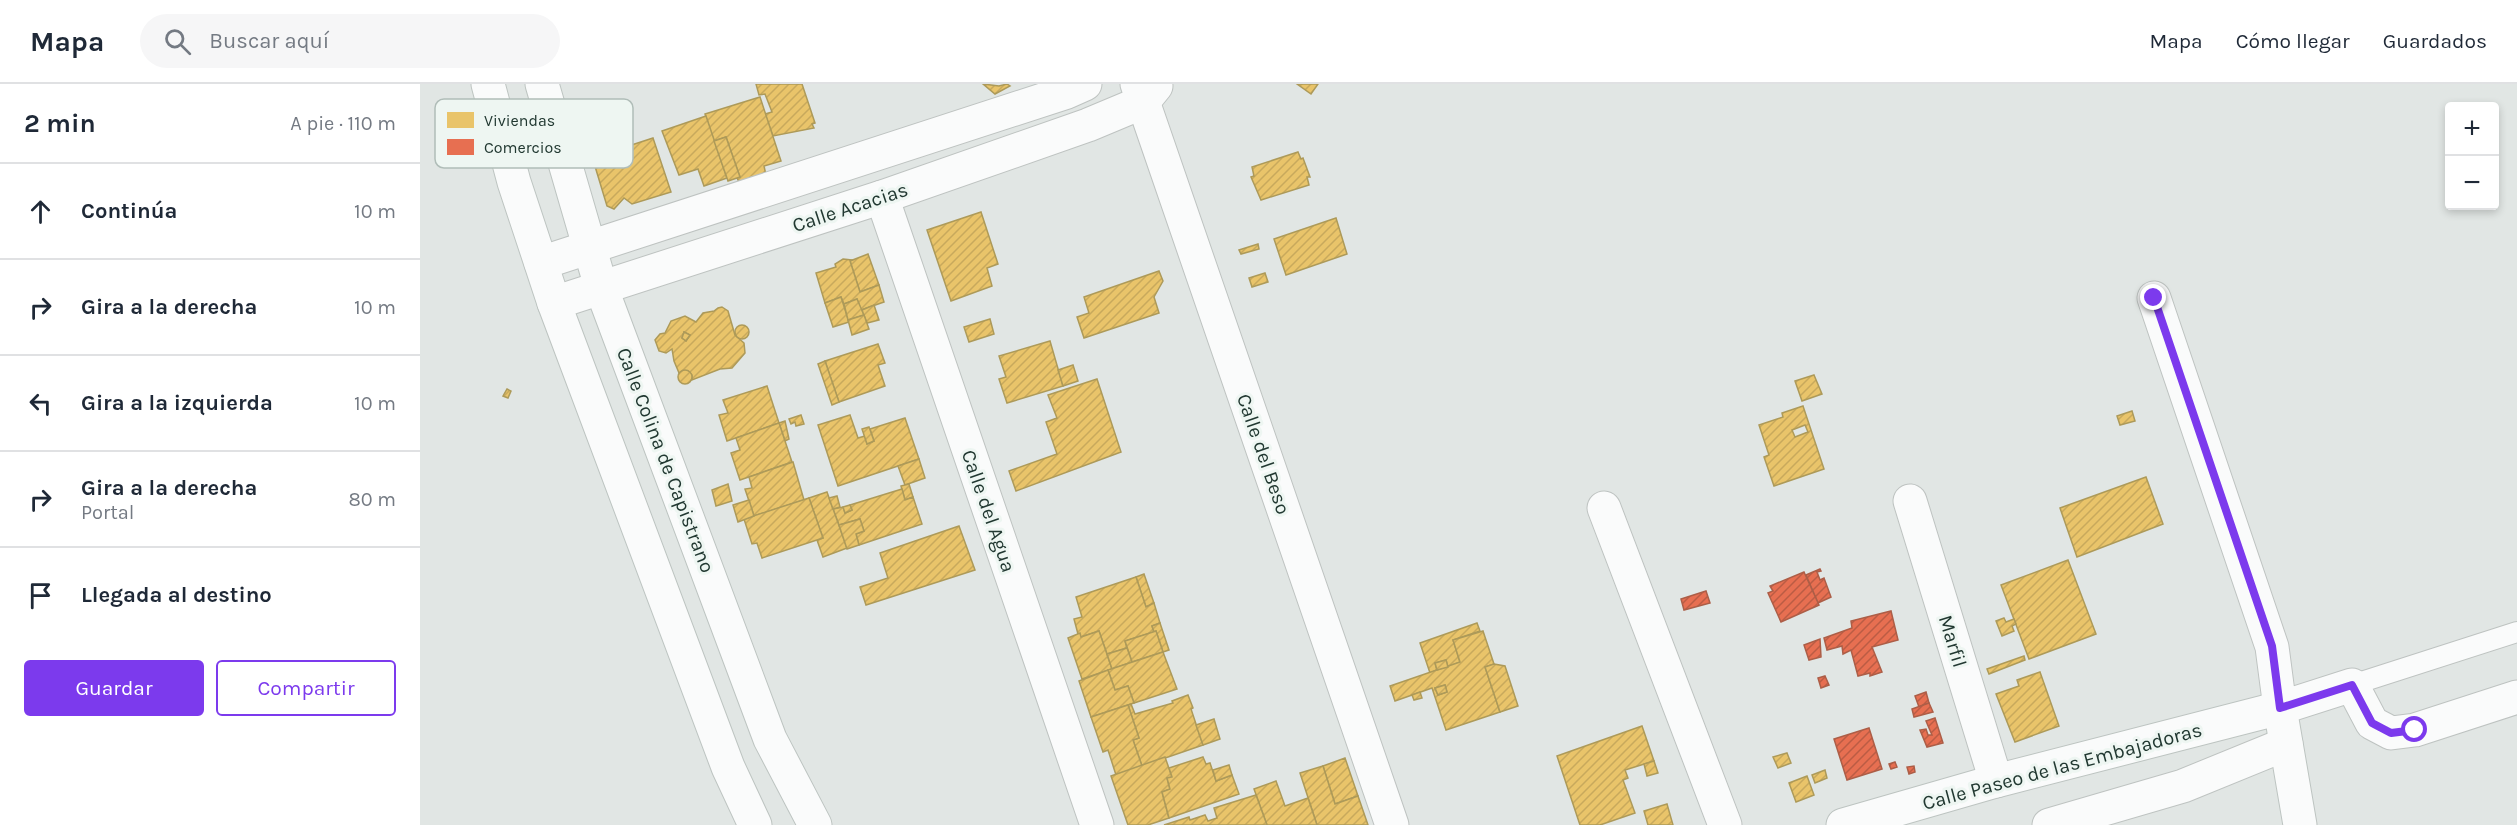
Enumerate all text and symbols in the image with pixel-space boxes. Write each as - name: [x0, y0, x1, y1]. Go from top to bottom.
- search box: [140, 14, 560, 68]
- text: Mapa: [30, 25, 104, 58]
- icon: search: [161, 25, 194, 58]
- text: Buscar aquí: [209, 28, 329, 54]
- text: Mapa: [2149, 29, 2203, 53]
- text: Cómo llegar: [2236, 29, 2350, 53]
- text: Guardados: [2383, 29, 2487, 53]
- legend: [435, 99, 633, 168]
- map controls: [2445, 102, 2499, 210]
- button: +: [2445, 102, 2499, 156]
- text: 2 min: [24, 108, 96, 139]
- text: Viviendas: [484, 111, 555, 130]
- text: A pie · 110 m: [290, 112, 396, 135]
- text: Comercios: [484, 138, 562, 157]
- button: −: [2445, 156, 2499, 210]
- street label: Calle Acacias: [789, 178, 911, 237]
- icon: ahead: [24, 195, 57, 228]
- text: Continúa: [81, 198, 177, 224]
- text: 10 m: [354, 200, 396, 223]
- route end: [2140, 284, 2166, 310]
- icon: right: [24, 291, 57, 324]
- text: Gira a la derecha: [81, 294, 257, 320]
- text: 10 m: [354, 296, 396, 319]
- street label: Calle Colina de Capistrano: [612, 344, 719, 576]
- icon: left: [24, 387, 57, 420]
- text: Gira a la izquierda: [81, 390, 273, 416]
- street label: Calle del Beso: [1232, 391, 1295, 518]
- text: 10 m: [354, 392, 396, 415]
- street label: Calle del Agua: [957, 447, 1020, 575]
- text: Gira a la derecha: [81, 475, 257, 501]
- icon: right: [24, 483, 57, 516]
- text: 80 m: [348, 488, 396, 511]
- text: Portal: [81, 501, 134, 524]
- icon: arrive: [24, 579, 57, 612]
- text: Llegada al destino: [81, 582, 272, 608]
- street label: Marfil: [1934, 612, 1971, 670]
- button: Guardar: [24, 660, 204, 716]
- button: Compartir: [216, 660, 396, 716]
- route start: [2401, 716, 2427, 742]
- street label: Calle Paseo de las Embajadoras: [1920, 718, 2204, 815]

